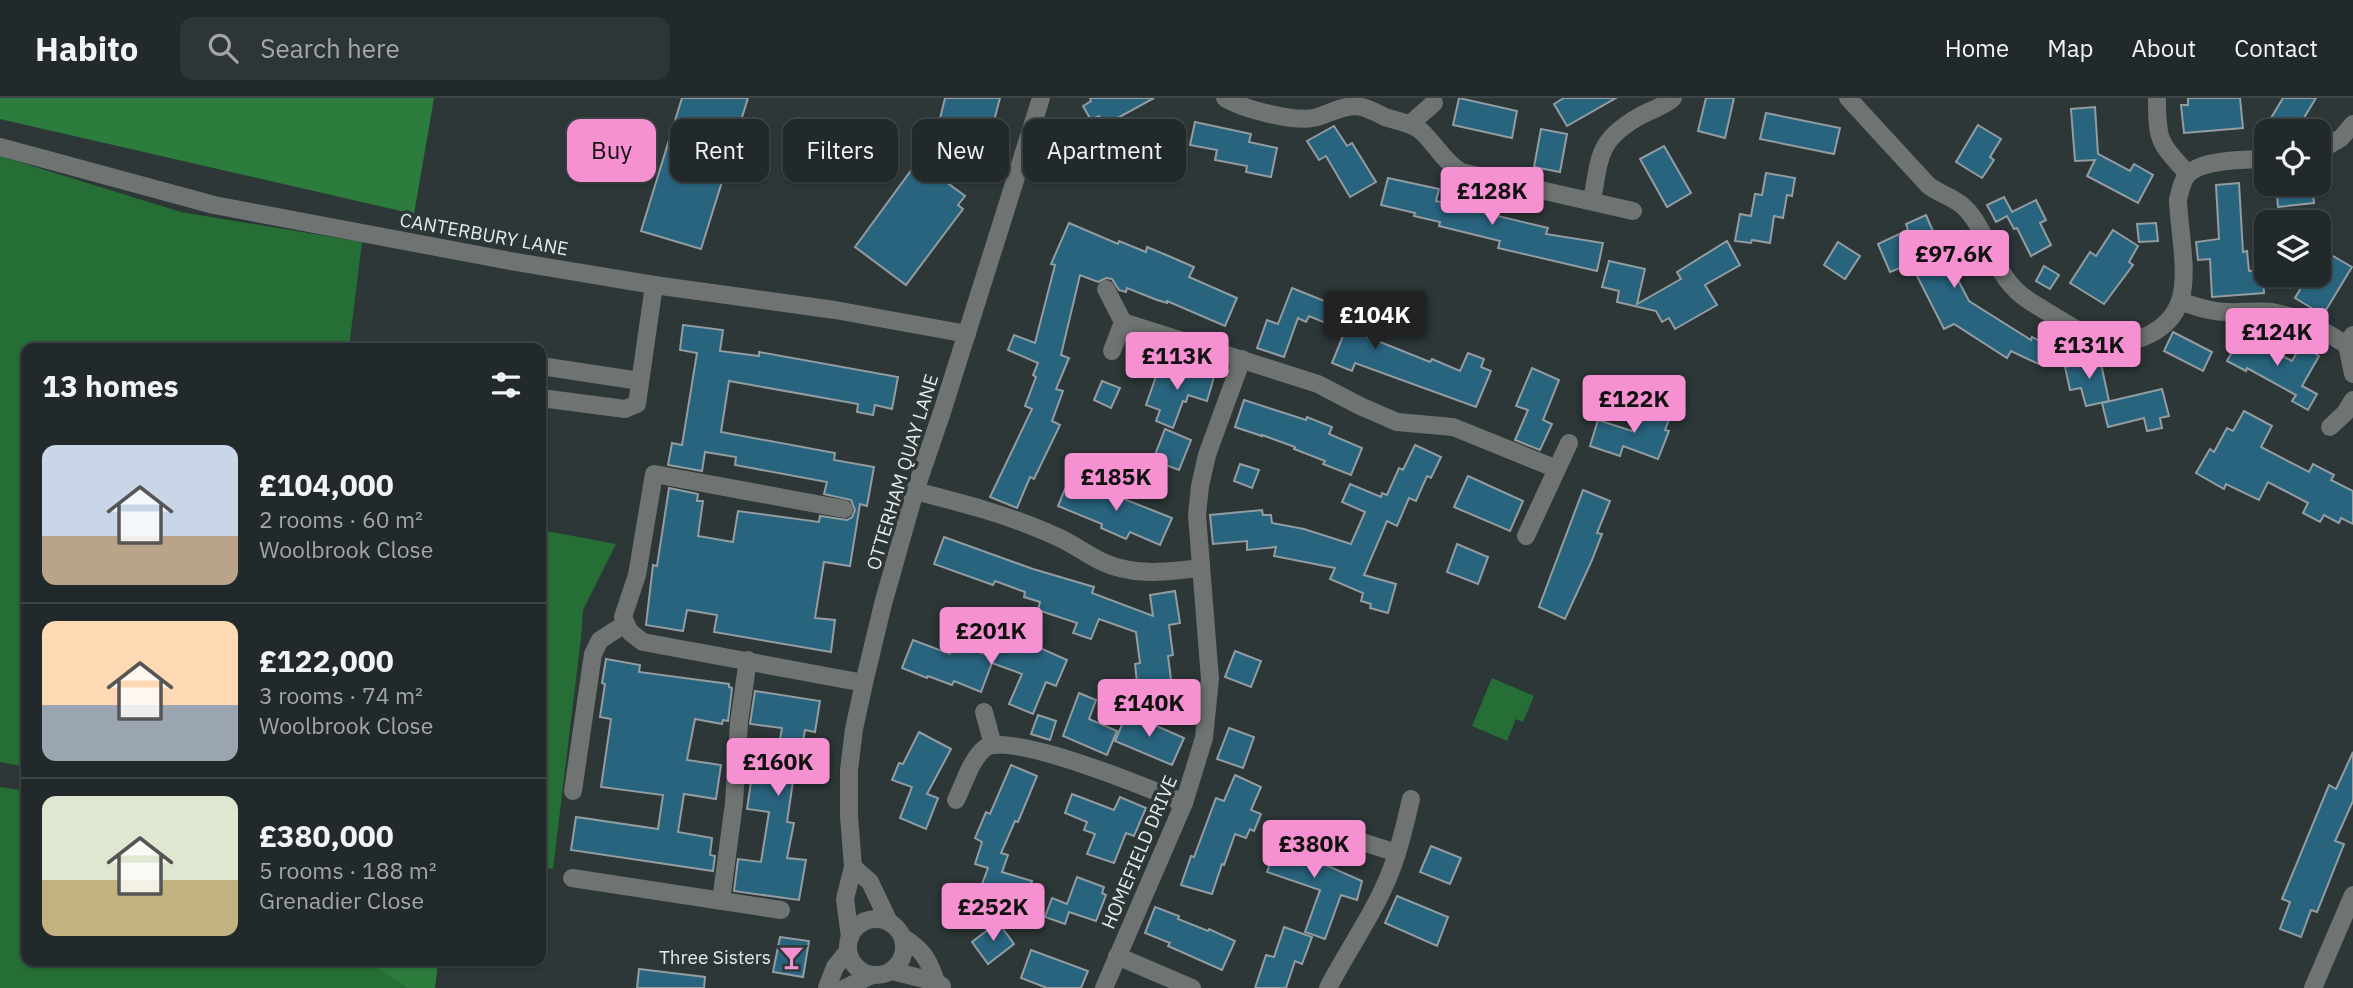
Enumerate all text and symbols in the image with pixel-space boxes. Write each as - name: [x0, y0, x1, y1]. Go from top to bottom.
- search box: [180, 17, 670, 80]
- text: Habito: [35, 27, 138, 70]
- icon: search: [204, 29, 242, 67]
- text: Search here: [260, 31, 400, 65]
- text: Home: [1945, 32, 2009, 64]
- text: Map: [2047, 32, 2093, 64]
- text: About: [2131, 32, 2196, 64]
- text: Contact: [2234, 32, 2318, 64]
- chip: Buy: [567, 119, 656, 182]
- chip: Rent: [670, 119, 769, 182]
- chip: Filters: [783, 119, 898, 182]
- chip: New: [912, 119, 1009, 182]
- chip: Apartment: [1023, 119, 1186, 182]
- map controls: [2254, 119, 2331, 287]
- button: locate: [2254, 119, 2331, 196]
- pin: £128K: [1443, 167, 1541, 227]
- text: £128K: [1457, 175, 1527, 205]
- street label: CANTERBURY LANE: [398, 207, 570, 261]
- button: layers: [2254, 210, 2331, 287]
- pin: £97.6K: [1897, 230, 2011, 290]
- text: £97.6K: [1915, 238, 1993, 268]
- pin: £104K: [1326, 292, 1424, 351]
- text: £104K: [1340, 299, 1410, 329]
- pin: £124K: [2228, 308, 2326, 368]
- text: £124K: [2242, 316, 2312, 346]
- pin: £131K: [2040, 322, 2138, 381]
- text: £131K: [2054, 329, 2124, 359]
- pin: £113K: [1128, 332, 1226, 392]
- text: £113K: [1142, 340, 1212, 370]
- text: 13 homes: [42, 366, 179, 405]
- icon: filters: [487, 366, 525, 404]
- street label: OTTERHAM QUAY LANE: [861, 371, 943, 573]
- pin: £122K: [1585, 376, 1683, 435]
- text: £122K: [1599, 383, 1669, 413]
- pin: £185K: [1067, 454, 1165, 513]
- text: £185K: [1081, 461, 1151, 491]
- text: £104,000: [259, 465, 394, 504]
- icon: home: [98, 473, 182, 557]
- text: 2 rooms · 60 m²: [259, 504, 423, 534]
- text: Woolbrook Close: [259, 534, 433, 564]
- pin: £201K: [942, 608, 1040, 667]
- text: £201K: [956, 615, 1026, 645]
- text: £122,000: [259, 641, 394, 680]
- icon: home: [98, 649, 182, 733]
- text: 3 rooms · 74 m²: [259, 680, 423, 710]
- pin: £140K: [1100, 680, 1198, 739]
- text: £140K: [1114, 687, 1184, 717]
- text: Woolbrook Close: [259, 710, 433, 740]
- pin: £160K: [729, 738, 827, 798]
- text: £160K: [743, 746, 813, 776]
- street label: HOMEFIELD DRIVE: [1096, 772, 1182, 932]
- text: £380,000: [259, 816, 394, 855]
- pin: £380K: [1265, 820, 1363, 880]
- icon: home: [98, 824, 182, 908]
- text: £380K: [1279, 828, 1349, 858]
- text: 5 rooms · 188 m²: [259, 855, 437, 885]
- pin: £252K: [944, 884, 1042, 943]
- text: Grenadier Close: [259, 885, 424, 915]
- text: £252K: [958, 891, 1028, 921]
- bar icon: Three Sisters: [777, 943, 805, 971]
- place label: Three Sisters: [659, 945, 771, 969]

